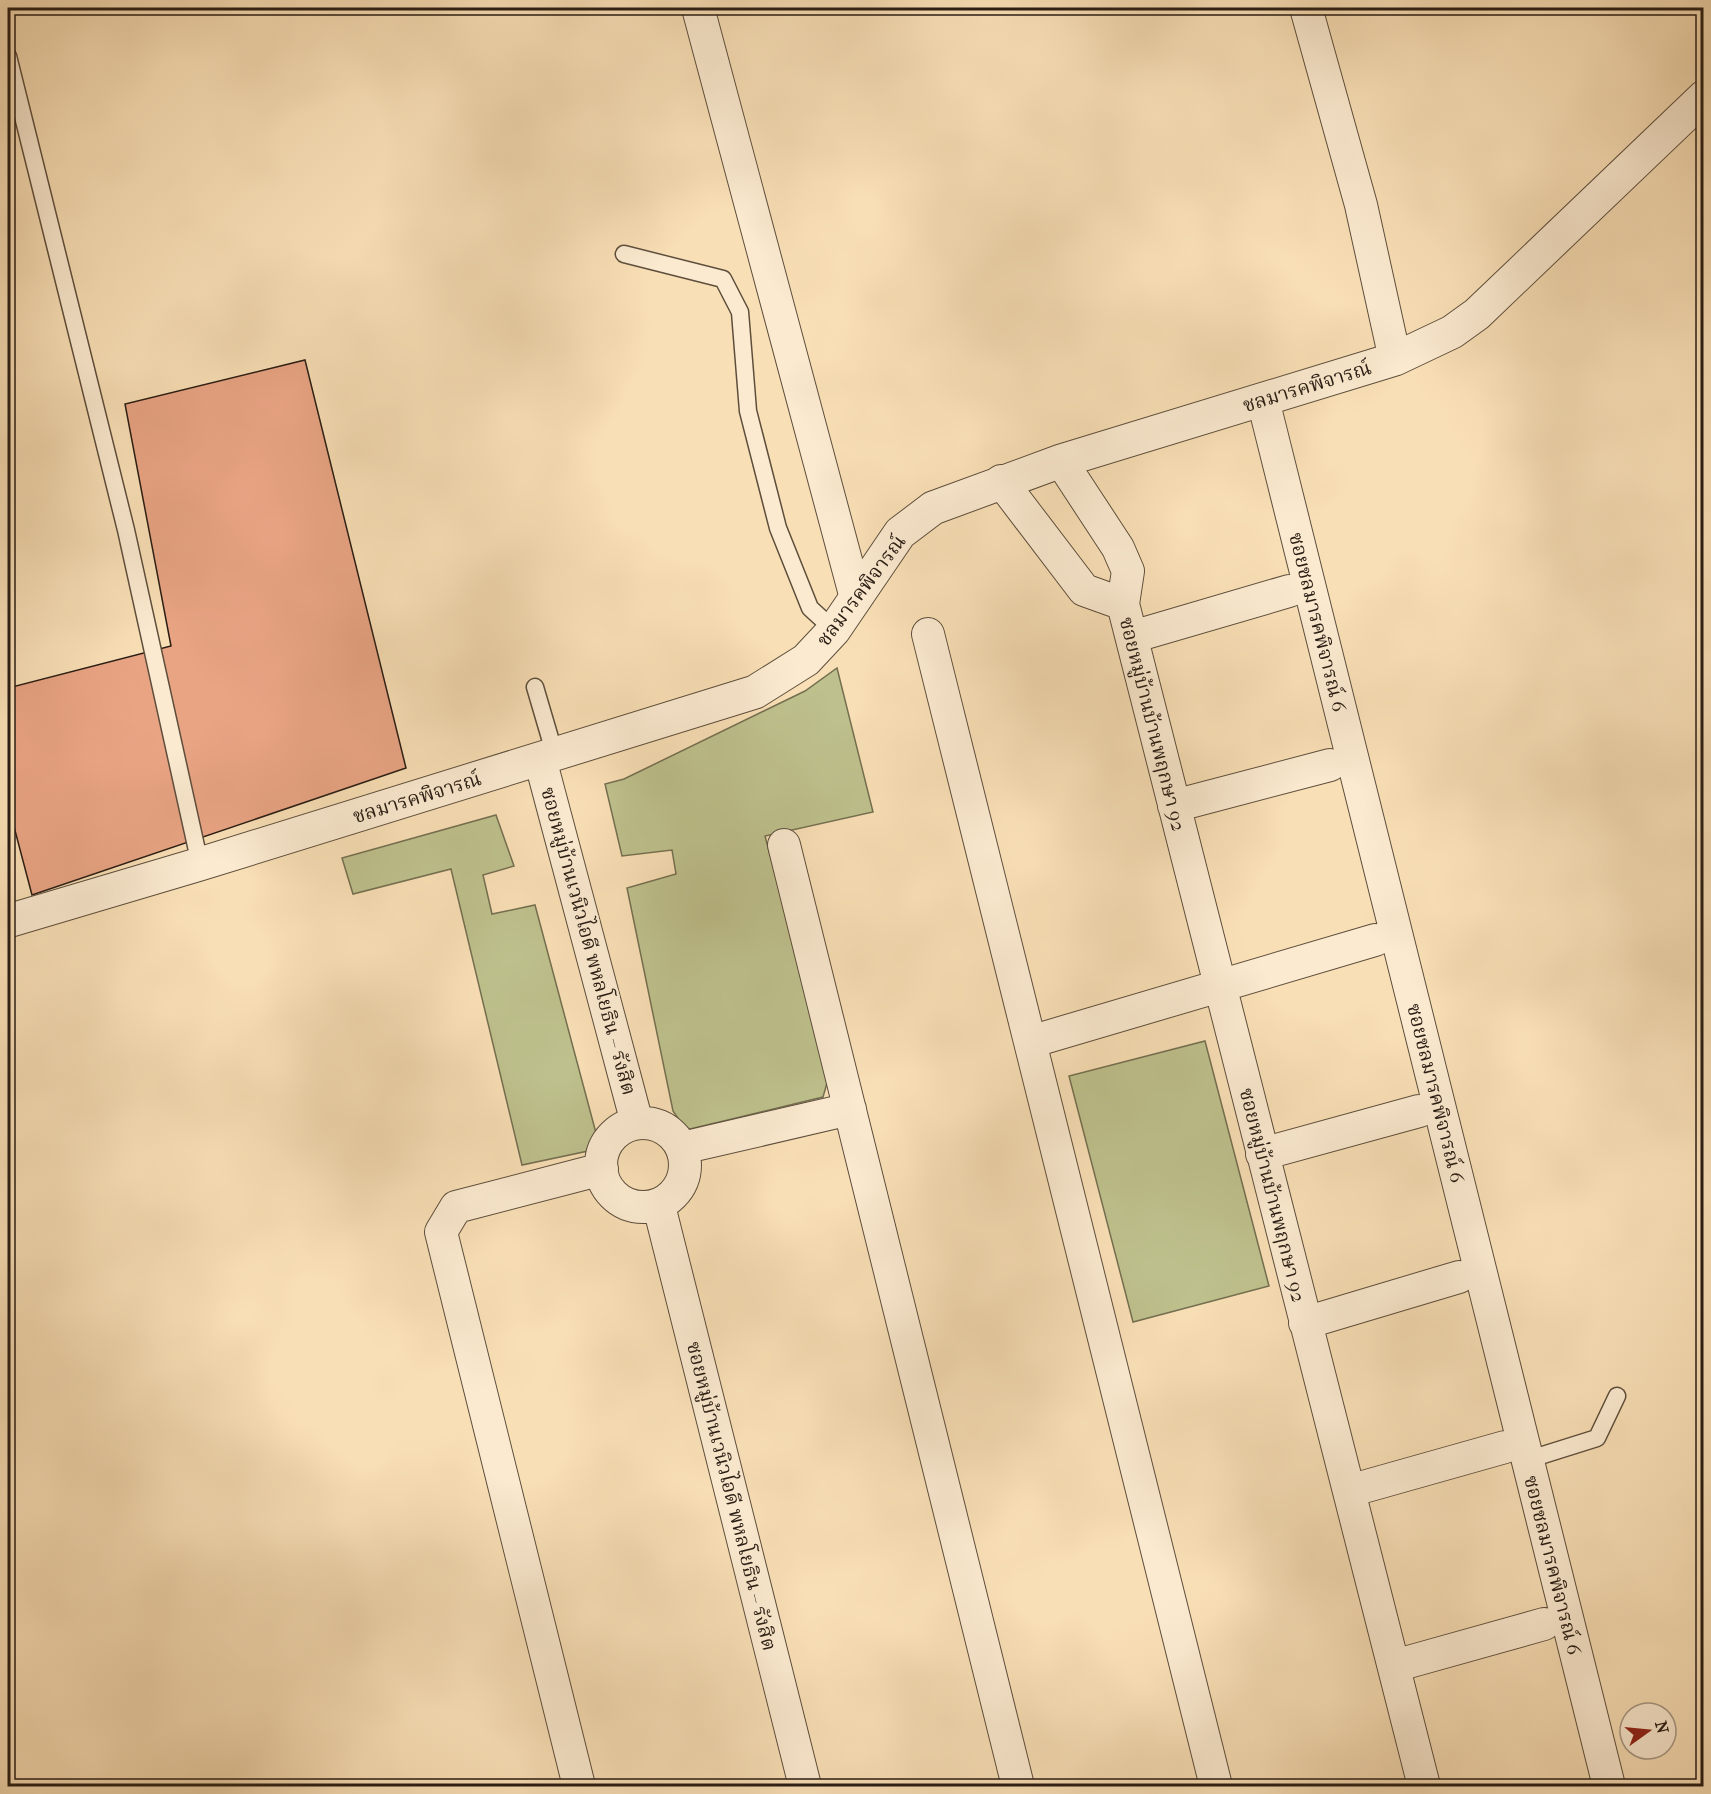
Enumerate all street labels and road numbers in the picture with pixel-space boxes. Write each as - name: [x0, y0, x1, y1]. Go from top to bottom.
- street label: ชลมารคพิจารณ์: [1240, 356, 1374, 417]
- street label: ชลมารคพิจารณ์: [812, 530, 911, 650]
- street label: ซอยชลมารคพิจารณ์ 6: [1284, 530, 1351, 714]
- street label: ซอยหมู่บ้านบ้านพฤกษา 92: [1114, 615, 1190, 834]
- street label: ชลมารคพิจารณ์: [350, 767, 484, 828]
- street label: ซอยหมู่บ้านเวนิวไอดี พหลโยธิน – รังสิต: [535, 784, 644, 1098]
- street label: ซอยชลมารคพิจารณ์ 6: [1402, 1001, 1469, 1185]
- street label: ซอยหมู่บ้านบ้านพฤกษา 92: [1234, 1086, 1310, 1305]
- street label: ซอยหมู่บ้านเวนิวไอดี พหลโยธิน – รังสิต: [681, 1338, 784, 1653]
- street label: ซอยชลมารคพิจารณ์ 6: [1519, 1473, 1586, 1657]

